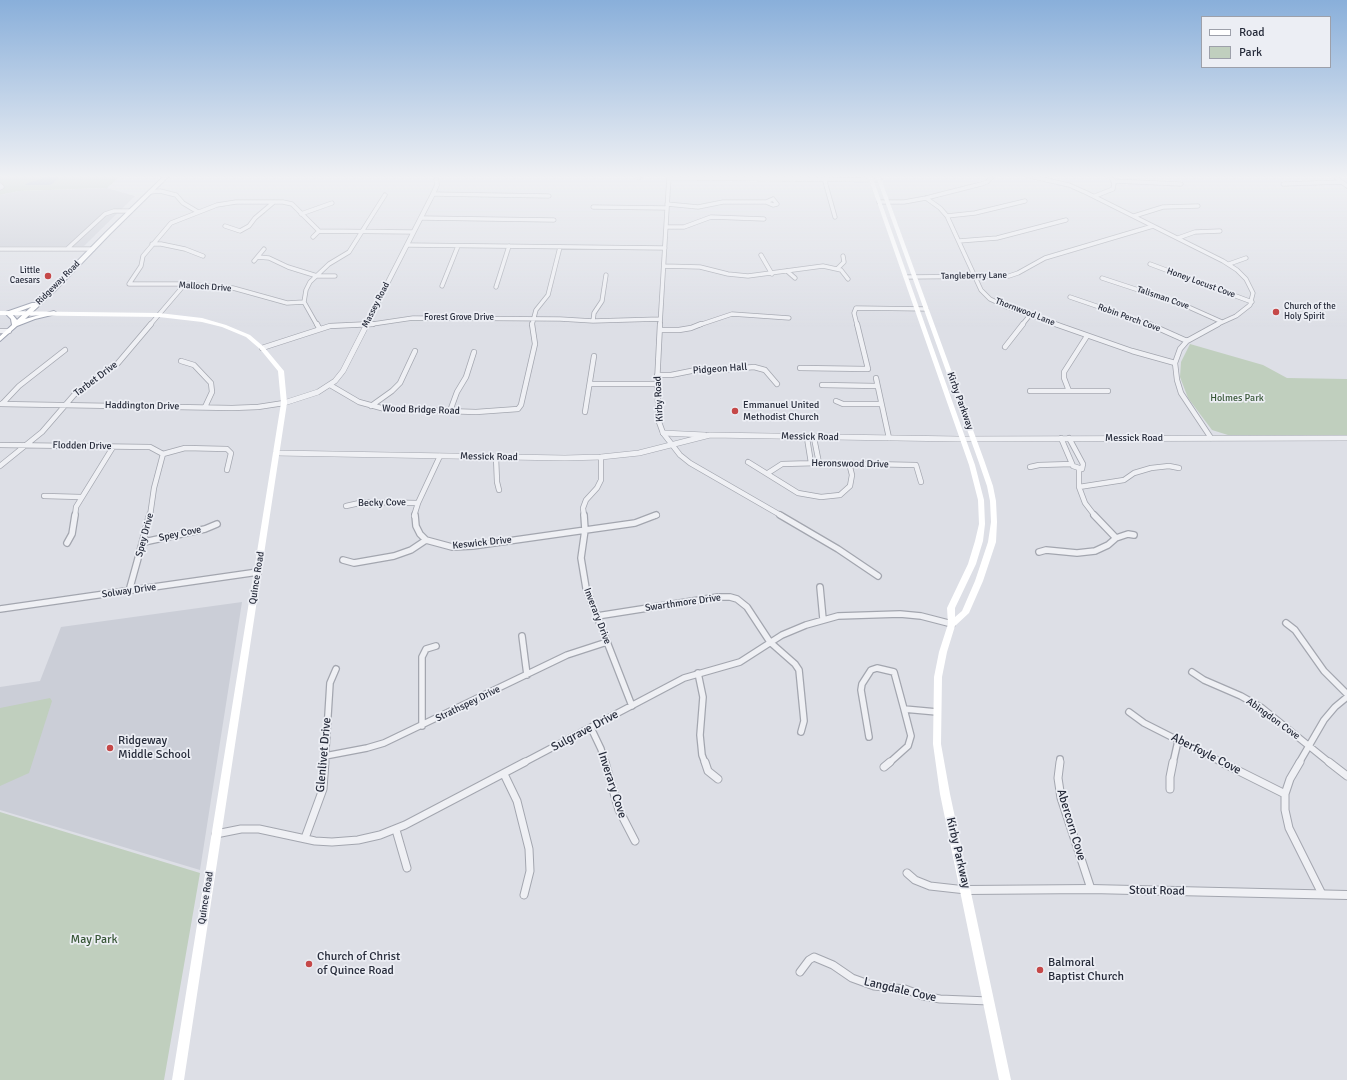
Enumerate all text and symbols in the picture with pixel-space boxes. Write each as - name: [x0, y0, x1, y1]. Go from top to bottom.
- legend: [1201, 16, 1331, 68]
- text: Road: [1239, 25, 1265, 40]
- text: Park: [1239, 45, 1262, 60]
- street label: Ridgeway Road: [34, 259, 82, 307]
- place label: Little Caesars: [10, 266, 40, 287]
- street label: Honey Locust Cove: [1165, 266, 1237, 300]
- street label: Tangleberry Lane: [941, 270, 1007, 282]
- marker: Little Caesars: [43, 271, 53, 281]
- street label: Malloch Drive: [178, 280, 232, 294]
- street label: Massey Road: [360, 280, 392, 330]
- street label: Talisman Cove: [1136, 284, 1190, 312]
- street label: Thornwood Lane: [994, 296, 1056, 328]
- street label: Robin Perch Cove: [1096, 302, 1162, 334]
- place label: Church of the Holy Spirit: [1284, 302, 1336, 323]
- marker: Church of the Holy Spirit: [1271, 307, 1281, 317]
- street label: Forest Grove Drive: [424, 313, 494, 323]
- street label: Tarbet Drive: [72, 359, 120, 399]
- street label: Pidgeon Hall: [692, 361, 748, 377]
- street label: Kirby Parkway: [944, 371, 976, 431]
- street label: Kirby Road: [652, 376, 666, 422]
- park label: Holmes Park: [1210, 392, 1264, 404]
- street label: Haddington Drive: [105, 399, 179, 413]
- place label: Emmanuel United Methodist Church: [743, 399, 819, 422]
- street label: Wood Bridge Road: [382, 403, 460, 417]
- marker: Emmanuel United Methodist Church: [730, 406, 740, 416]
- street label: Messick Road: [781, 430, 839, 444]
- street label: Messick Road: [1105, 432, 1163, 444]
- street label: Flodden Drive: [52, 439, 112, 453]
- street label: Messick Road: [460, 450, 518, 464]
- street label: Heronswood Drive: [811, 457, 889, 471]
- street label: Becky Cove: [358, 497, 406, 509]
- street label: Spey Drive: [133, 512, 157, 558]
- street label: Spey Cove: [158, 524, 202, 544]
- street label: Keswick Drive: [452, 534, 512, 552]
- street label: Quince Road: [247, 551, 267, 605]
- street label: Solway Drive: [101, 581, 157, 601]
- street label: Inverary Drive: [581, 586, 613, 646]
- street label: Swarthmore Drive: [644, 592, 722, 614]
- street label: Strathspey Drive: [434, 683, 502, 725]
- street label: Abingdon Cove: [1244, 695, 1302, 743]
- street label: Sulgrave Drive: [549, 707, 621, 755]
- street label: Glenlivet Drive: [314, 717, 334, 793]
- street label: Aberfoyle Cove: [1169, 730, 1243, 778]
- place label: Ridgeway Middle School: [118, 734, 191, 762]
- marker: Ridgeway Middle School: [105, 743, 115, 753]
- street label: Inverary Cove: [594, 750, 630, 820]
- street label: Abercorn Cove: [1053, 788, 1089, 862]
- street label: Kirby Parkway: [943, 816, 973, 890]
- street label: Quince Road: [196, 871, 216, 925]
- street label: Stout Road: [1129, 883, 1185, 899]
- park label: May Park: [71, 933, 117, 947]
- place label: Church of Christ of Quince Road: [317, 950, 400, 978]
- place label: Balmoral Baptist Church: [1048, 956, 1124, 984]
- marker: Church of Christ of Quince Road: [304, 959, 314, 969]
- marker: Balmoral Baptist Church: [1035, 965, 1045, 975]
- street label: Langdale Cove: [862, 975, 938, 1005]

